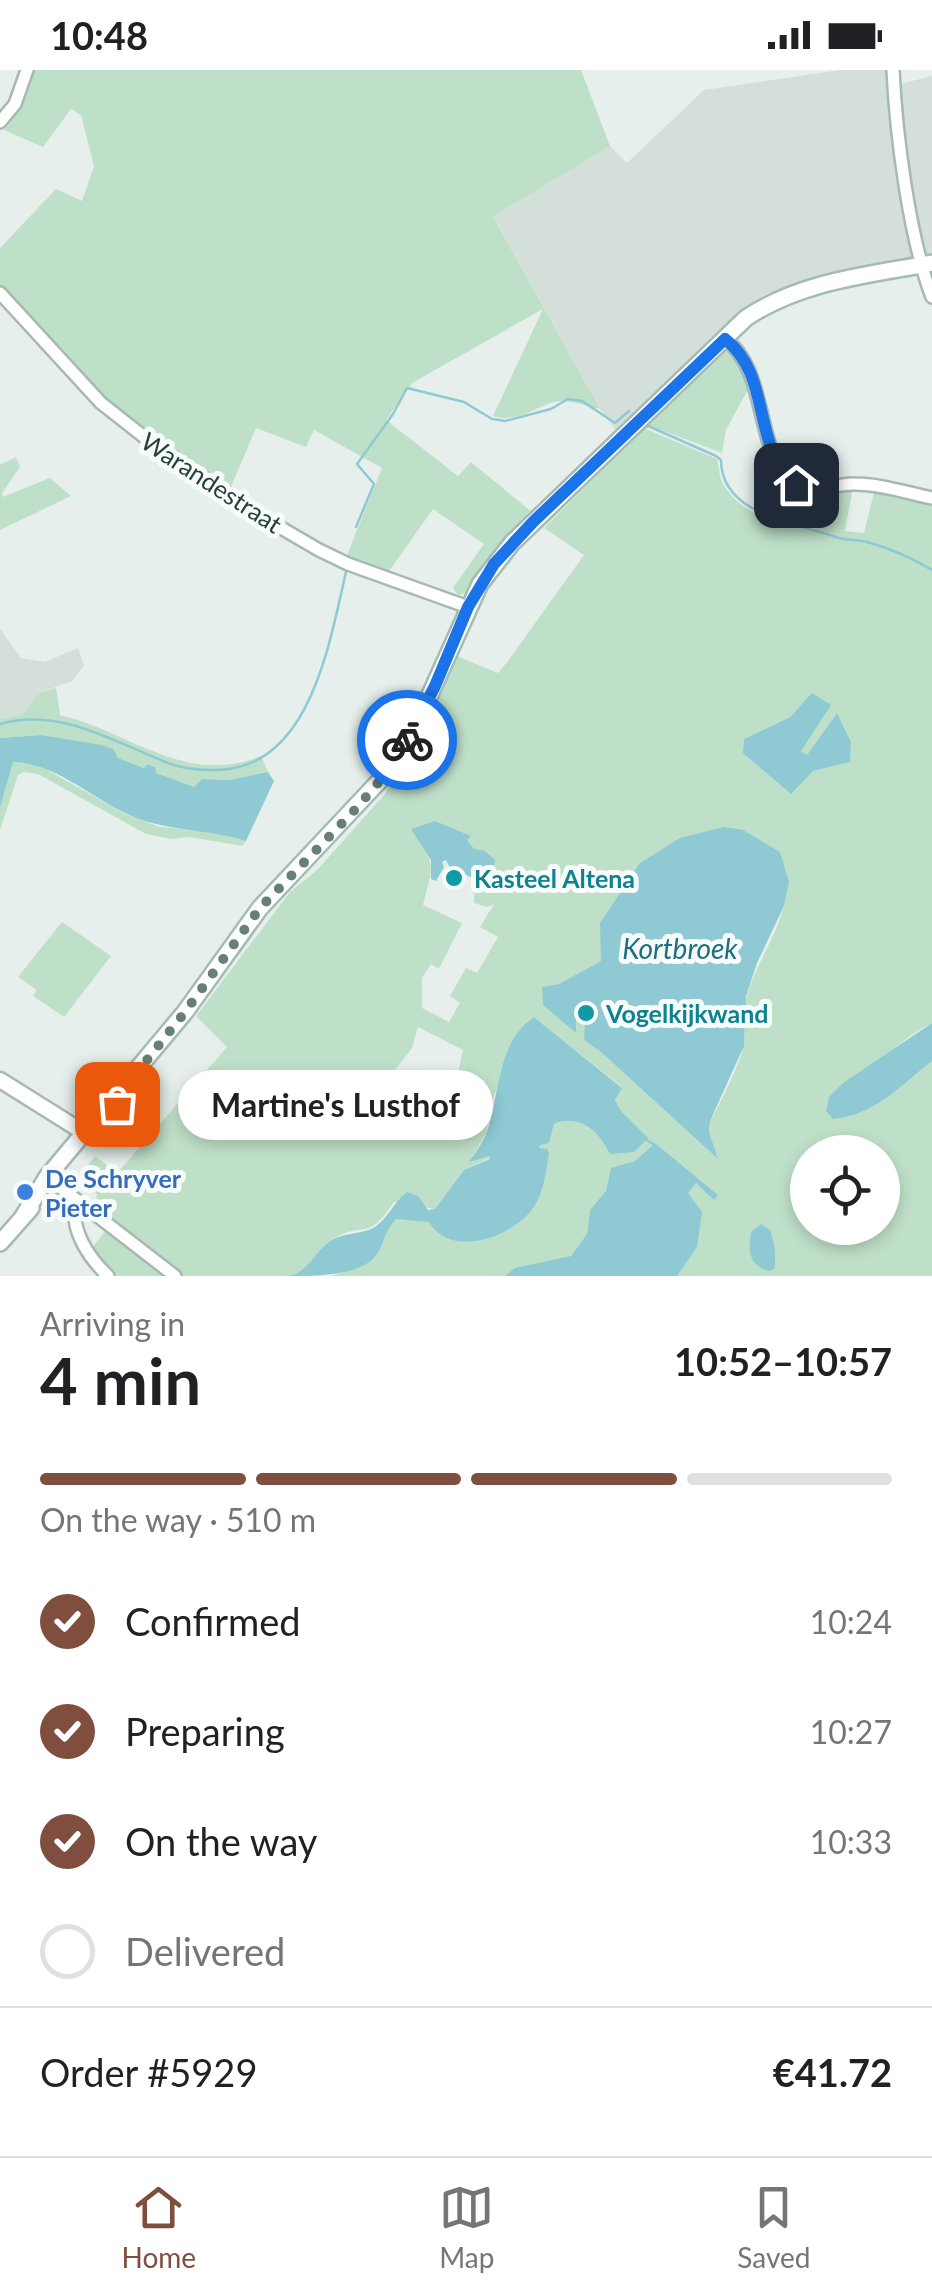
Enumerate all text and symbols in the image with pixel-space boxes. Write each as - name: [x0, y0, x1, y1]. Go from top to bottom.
- text: 10:48: [50, 12, 148, 58]
- street label: Warandestraat: [136, 425, 288, 539]
- pin: [754, 443, 839, 528]
- icon: home: [769, 458, 824, 513]
- courier: [357, 690, 457, 790]
- icon: bike: [380, 713, 435, 768]
- place label: Kasteel Altena: [474, 863, 635, 893]
- marker: Kasteel Altena: [443, 867, 465, 889]
- water label: Kortbroek: [622, 931, 738, 965]
- place label: Vogelkijkwand: [605, 998, 768, 1028]
- marker: Vogelkijkwand: [575, 1002, 597, 1024]
- pin: [75, 1062, 160, 1147]
- callout: Martine's Lusthof: [177, 1069, 492, 1139]
- icon: bag: [90, 1077, 145, 1132]
- text: Martine's Lusthof: [211, 1085, 460, 1124]
- map controls: [790, 1135, 900, 1245]
- button: locate: [790, 1135, 900, 1245]
- place label: De Schryver Pieter: [45, 1163, 182, 1222]
- marker: De Schryver Pieter: [14, 1181, 36, 1203]
- text: Arriving in: [40, 1304, 185, 1343]
- text: 10:52–10:57: [674, 1338, 892, 1384]
- text: 4 min: [40, 1341, 201, 1419]
- text: On the way · 510 m: [40, 1500, 316, 1539]
- icon: check: [40, 1594, 95, 1649]
- text: Confirmed: [125, 1598, 301, 1644]
- text: 10:24: [810, 1602, 892, 1641]
- icon: check: [40, 1704, 95, 1759]
- text: Preparing: [125, 1708, 285, 1754]
- text: 10:27: [810, 1712, 892, 1751]
- icon: check: [40, 1814, 95, 1869]
- text: On the way: [125, 1818, 317, 1864]
- text: 10:33: [810, 1822, 892, 1861]
- text: Delivered: [125, 1928, 285, 1974]
- text: Order #5929: [40, 2049, 257, 2095]
- text: €41.72: [773, 2049, 892, 2095]
- tab: Home: [122, 2180, 196, 2274]
- tab: Map: [439, 2180, 494, 2274]
- tab: Saved: [737, 2180, 810, 2274]

